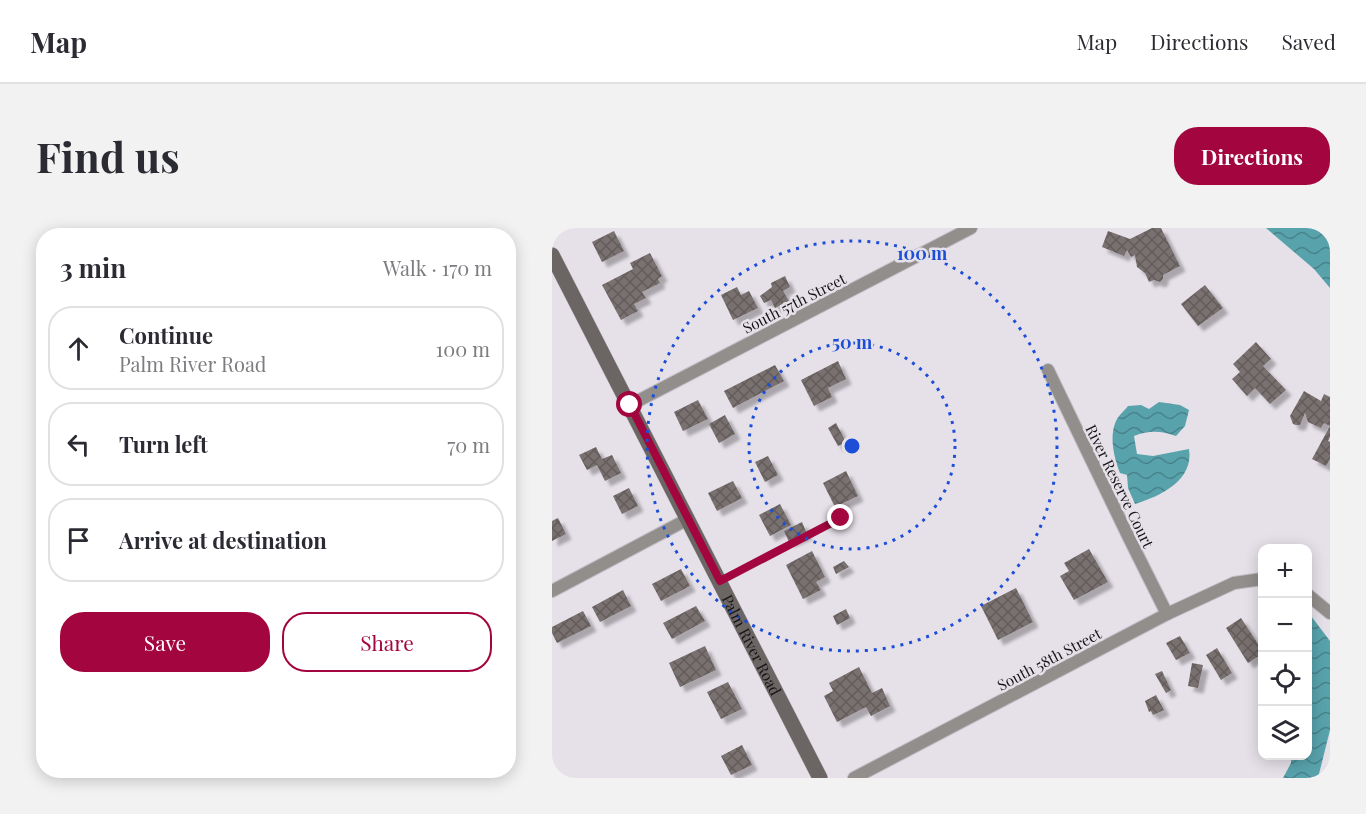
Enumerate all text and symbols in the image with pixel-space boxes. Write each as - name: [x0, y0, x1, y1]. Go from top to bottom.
- text: Map: [30, 23, 87, 60]
- text: Map: [1076, 27, 1117, 55]
- text: Directions: [1150, 27, 1248, 55]
- text: Saved: [1281, 27, 1336, 55]
- button: Directions: [1174, 127, 1330, 185]
- text: Find us: [36, 128, 180, 184]
- text: 100 m: [897, 241, 948, 265]
- text: 3 min: [60, 250, 126, 285]
- text: Walk · 170 m: [383, 254, 492, 281]
- street label: South 57th Street: [739, 268, 850, 338]
- text: Continue: [119, 320, 213, 350]
- text: 50 m: [832, 330, 873, 354]
- icon: ahead: [62, 332, 95, 365]
- text: 100 m: [436, 335, 490, 362]
- text: Palm River Road: [119, 350, 266, 377]
- route start: [616, 391, 642, 417]
- street label: River Reserve Court: [1081, 421, 1159, 552]
- icon: left: [62, 428, 95, 461]
- text: Turn left: [119, 429, 208, 459]
- text: 70 m: [447, 431, 490, 458]
- centre of rings: [842, 436, 862, 456]
- route end: [827, 504, 853, 530]
- icon: arrive: [62, 524, 95, 557]
- text: Arrive at destination: [119, 525, 327, 555]
- map controls: [1258, 544, 1312, 760]
- button: +: [1258, 544, 1312, 598]
- street label: Palm River Road: [718, 591, 786, 699]
- button: −: [1258, 598, 1312, 652]
- button: Save: [60, 612, 270, 672]
- button: Share: [282, 612, 492, 672]
- street label: South 58th Street: [994, 623, 1105, 695]
- button: locate: [1258, 652, 1312, 706]
- button: layers: [1258, 706, 1312, 760]

